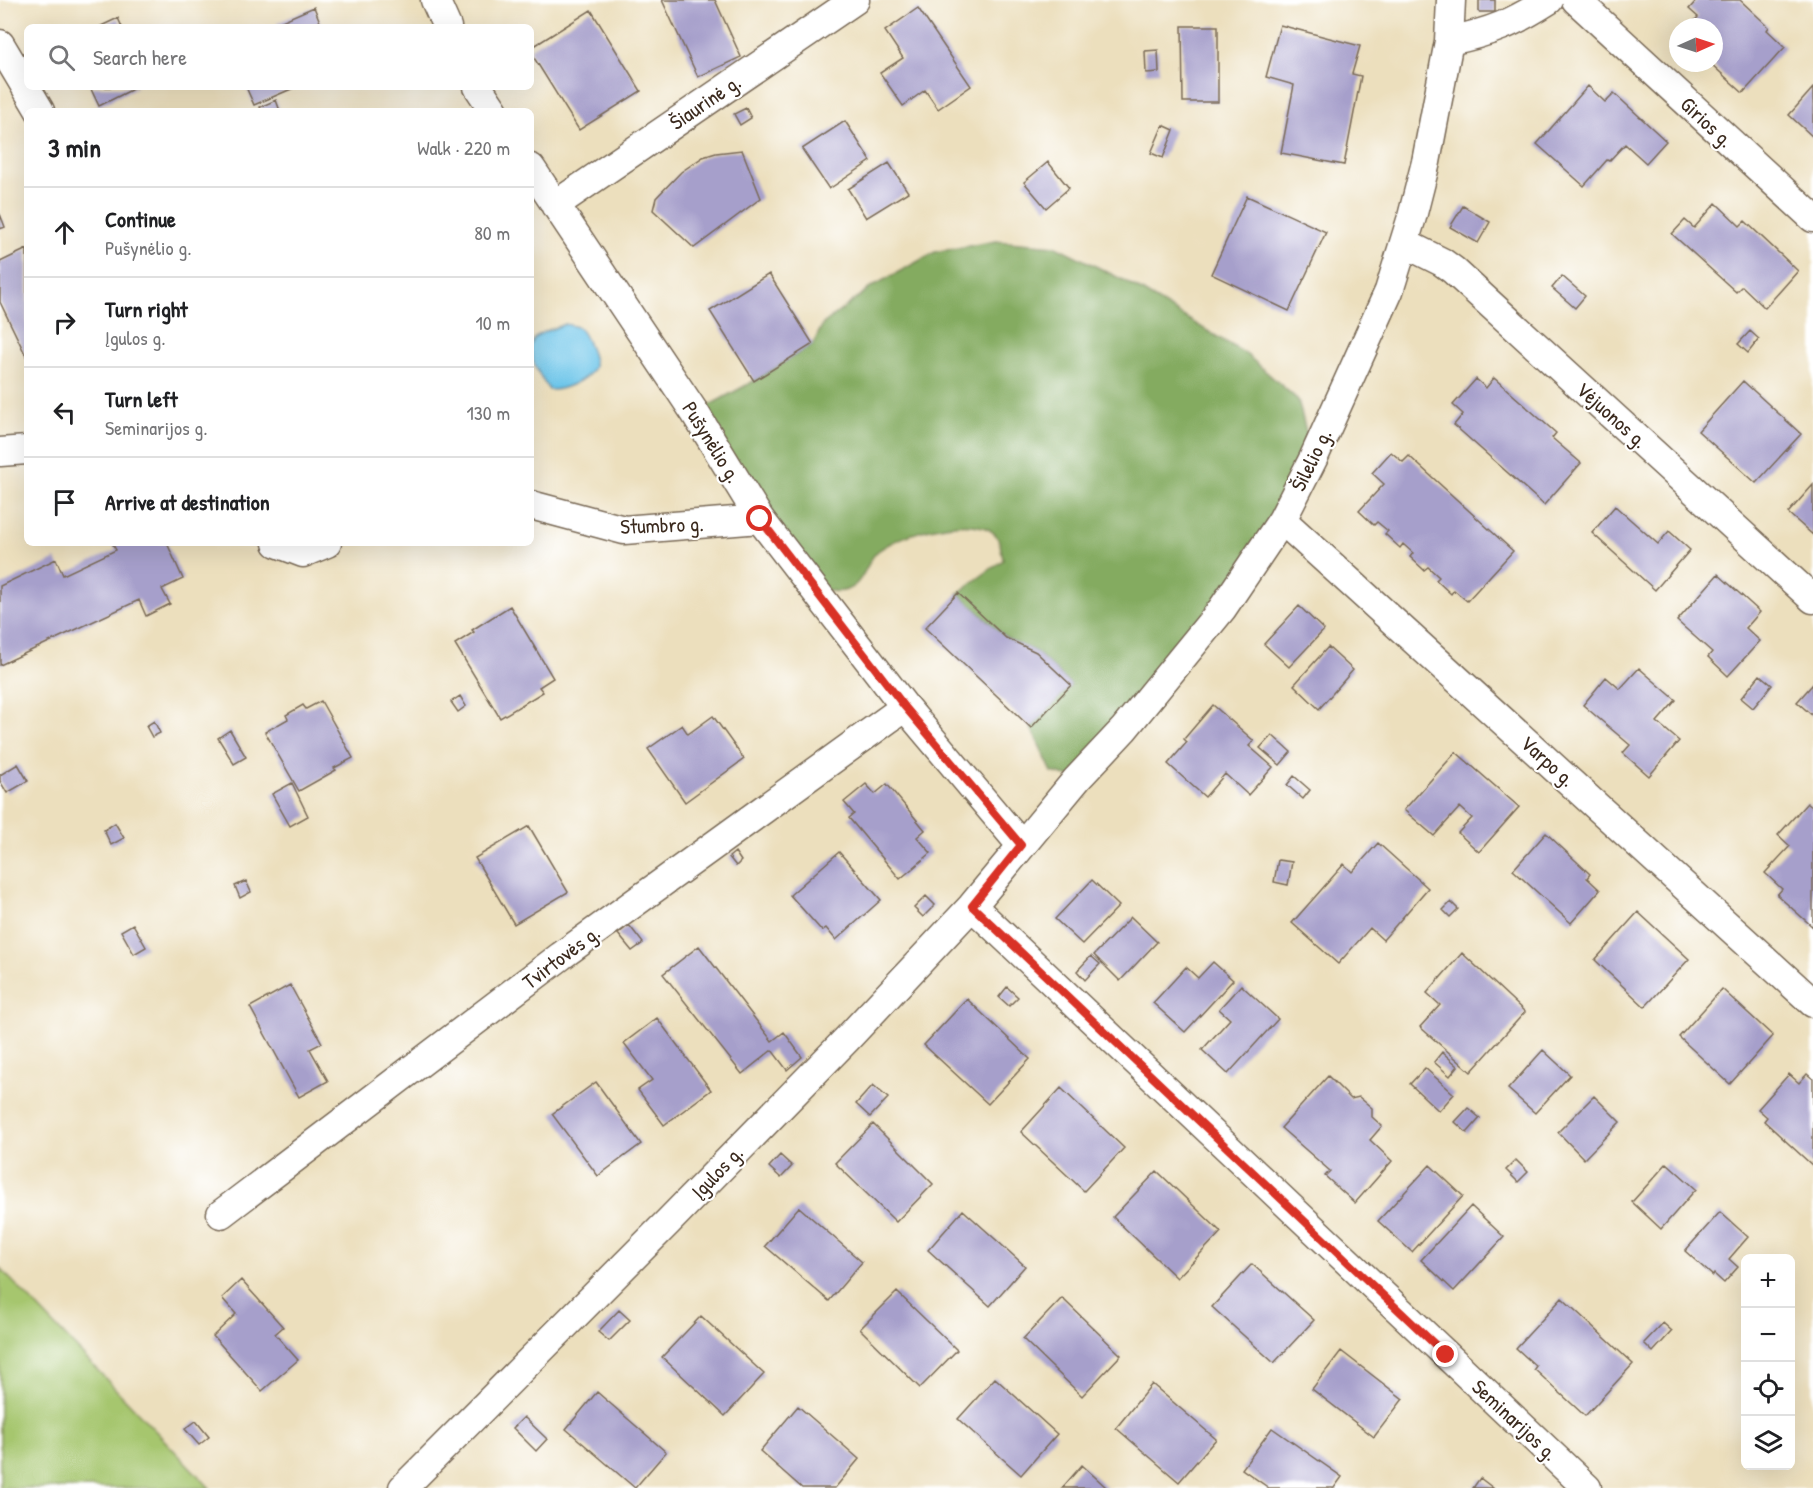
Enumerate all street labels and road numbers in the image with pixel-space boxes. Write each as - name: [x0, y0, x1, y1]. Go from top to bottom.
- street label: Šiaurinė g.: [664, 68, 746, 136]
- street label: Girios g.: [1674, 90, 1740, 154]
- street label: Vėjuonos g.: [1570, 375, 1654, 455]
- street label: Pušynėlio g.: [676, 396, 748, 488]
- street label: Šilelio g.: [1284, 424, 1338, 496]
- street label: Stumbro g.: [620, 509, 704, 541]
- street label: Varpo g.: [1514, 729, 1582, 793]
- street label: Tvirtovės g.: [516, 918, 606, 996]
- street label: Įgulos g.: [685, 1139, 749, 1205]
- street label: Seminarijos g.: [1466, 1373, 1564, 1467]

